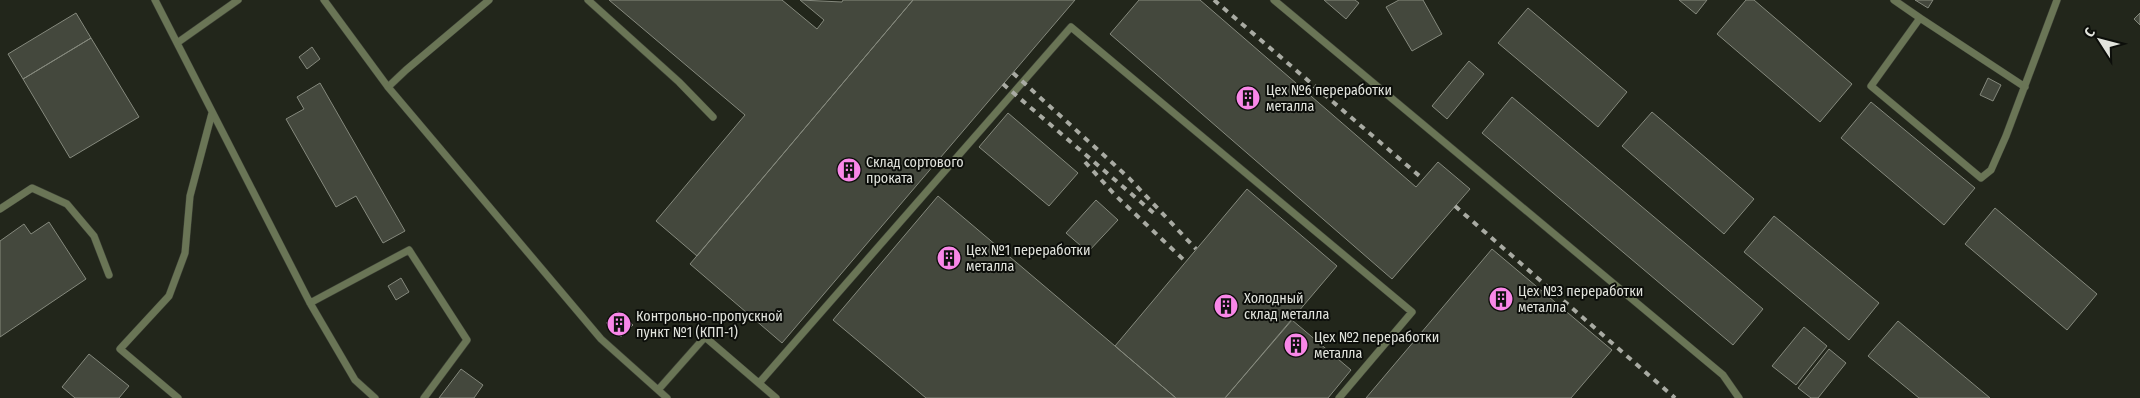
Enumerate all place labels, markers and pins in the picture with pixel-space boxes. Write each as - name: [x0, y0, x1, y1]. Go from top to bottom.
- place label: Цех №6 переработки металла: [1266, 82, 1392, 115]
- building icon: Цех №6 переработки металла: [1235, 85, 1261, 111]
- place label: Склад сортового проката: [866, 154, 964, 187]
- building icon: Склад сортового проката: [836, 157, 862, 183]
- place label: Цех №1 переработки металла: [966, 242, 1090, 275]
- building icon: Цех №1 переработки металла: [936, 245, 962, 271]
- place label: Цех №3 переработки металла: [1518, 283, 1643, 316]
- building icon: Цех №3 переработки металла: [1488, 286, 1514, 312]
- place label: Холодный склад металла: [1244, 290, 1330, 323]
- building icon: Холодный склад металла: [1213, 293, 1239, 319]
- place label: Контрольно-пропускной пункт №1 (КПП-1): [636, 308, 783, 341]
- building icon: Контрольно-пропускной пункт №1 (КПП-1): [606, 311, 632, 337]
- place label: Цех №2 переработки металла: [1314, 329, 1439, 362]
- building icon: Цех №2 переработки металла: [1283, 332, 1309, 358]

